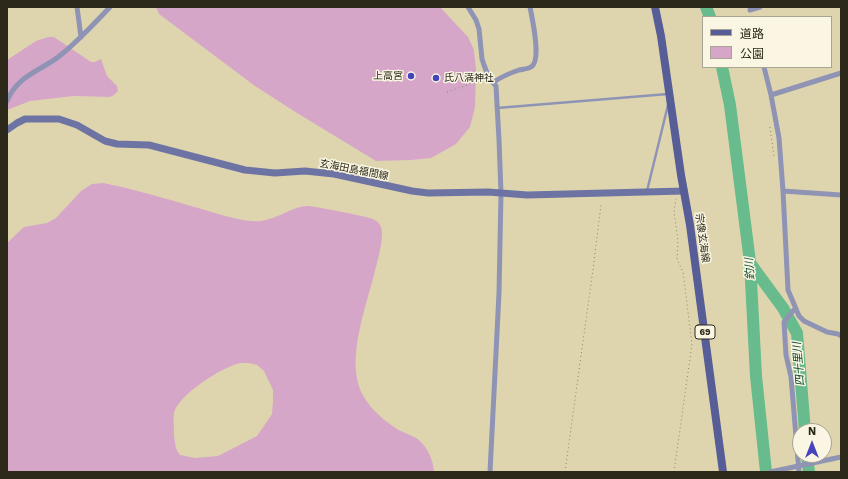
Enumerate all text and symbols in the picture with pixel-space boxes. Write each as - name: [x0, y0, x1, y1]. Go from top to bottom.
- legend: [702, 16, 832, 68]
- text: 道路: [740, 27, 764, 41]
- text: 公園: [740, 47, 764, 61]
- place label: 上高宮: [373, 70, 403, 82]
- marker: 上高宮: [406, 71, 416, 81]
- place label: 氏八満神社: [444, 72, 494, 84]
- marker: 氏八満神社: [431, 73, 441, 83]
- street label: 玄海田島福間線: [318, 157, 390, 183]
- street label: 宗像玄海線: [693, 212, 711, 264]
- water label: 釣川: [743, 258, 757, 280]
- road number: 69: [695, 325, 715, 339]
- water label: 四十里川: [791, 342, 807, 386]
- north arrow: [792, 423, 832, 463]
- text: N: [808, 425, 816, 438]

